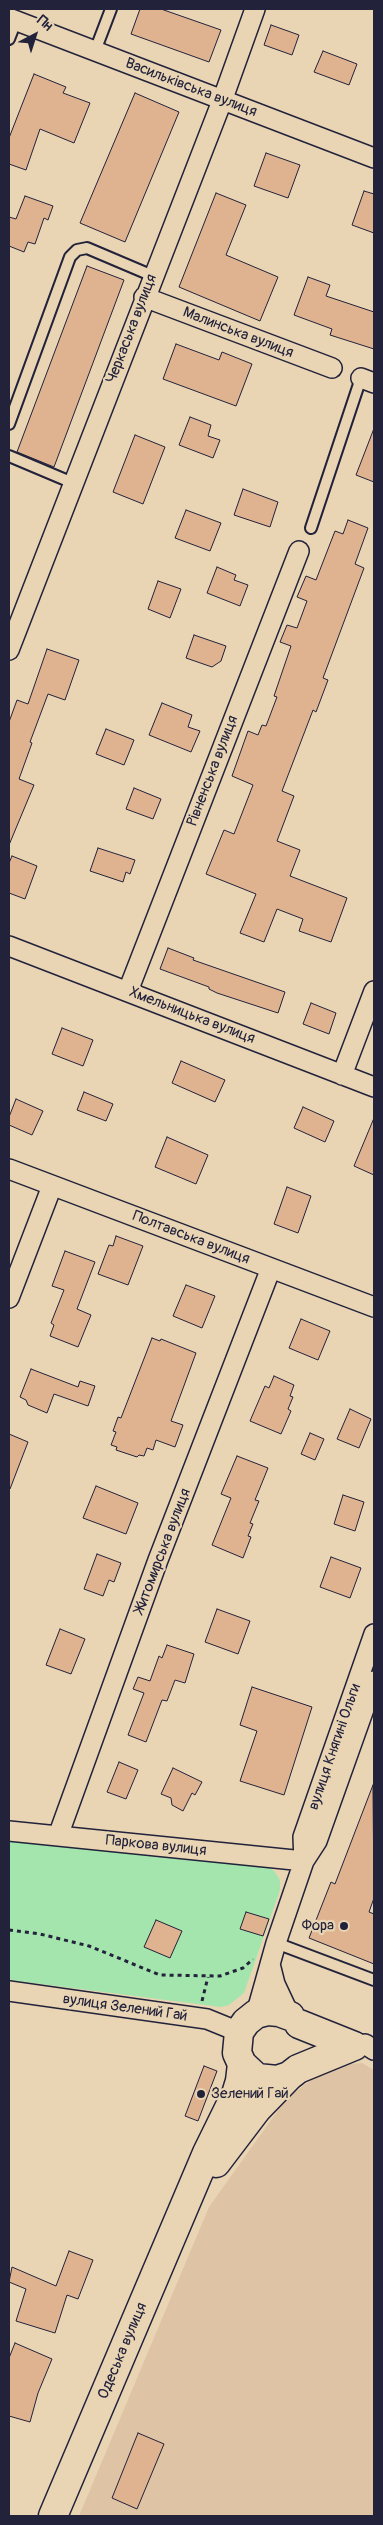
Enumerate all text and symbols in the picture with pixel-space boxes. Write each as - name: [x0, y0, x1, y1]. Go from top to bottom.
- north arrow: [10, 10, 60, 60]
- text: Пн: [34, 12, 56, 35]
- street label: Васильківська вулиця: [123, 55, 259, 121]
- street label: Черкаська вулиця: [103, 272, 161, 386]
- street label: Малинська вулиця: [180, 304, 296, 362]
- street label: Рівненська вулиця: [184, 713, 242, 829]
- street label: Хмельницька вулиця: [127, 984, 257, 1048]
- street label: Полтавська вулиця: [130, 1207, 252, 1269]
- street label: Житомирська вулиця: [131, 1486, 195, 1616]
- street label: вулиця Княгині Ольги: [305, 1681, 365, 1813]
- street label: Паркова вулиця: [105, 1832, 207, 1860]
- place label: Фора: [302, 1917, 334, 1935]
- marker: Фора: [338, 1920, 350, 1932]
- street label: вулиця Зелений Гай: [62, 1990, 188, 2026]
- place label: Зелений Гай: [211, 2085, 289, 2103]
- marker: Зелений Гай: [195, 2088, 207, 2100]
- street label: Одеська вулиця: [95, 2300, 151, 2402]

